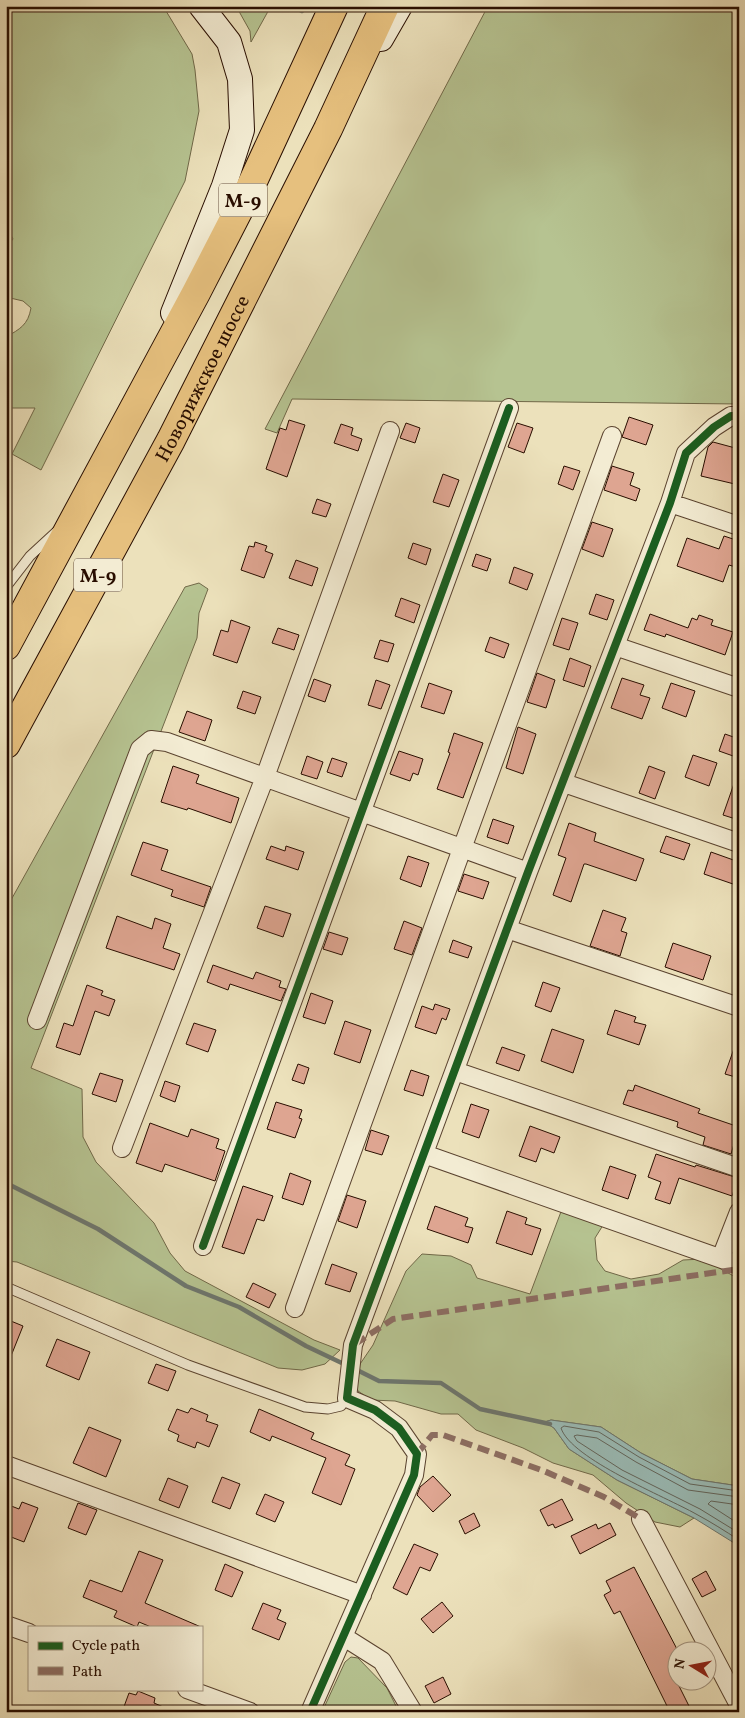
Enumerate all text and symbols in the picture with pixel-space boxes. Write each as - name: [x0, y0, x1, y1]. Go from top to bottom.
- road number: М-9: [219, 184, 267, 216]
- street label: Новорижское шоссе: [150, 291, 258, 468]
- road number: М-9: [74, 558, 122, 592]
- legend: [28, 1626, 202, 1690]
- text: Cycle path: [72, 1636, 140, 1657]
- north arrow: [668, 1640, 718, 1690]
- text: N: [670, 1657, 691, 1671]
- text: Path: [72, 1662, 102, 1683]

